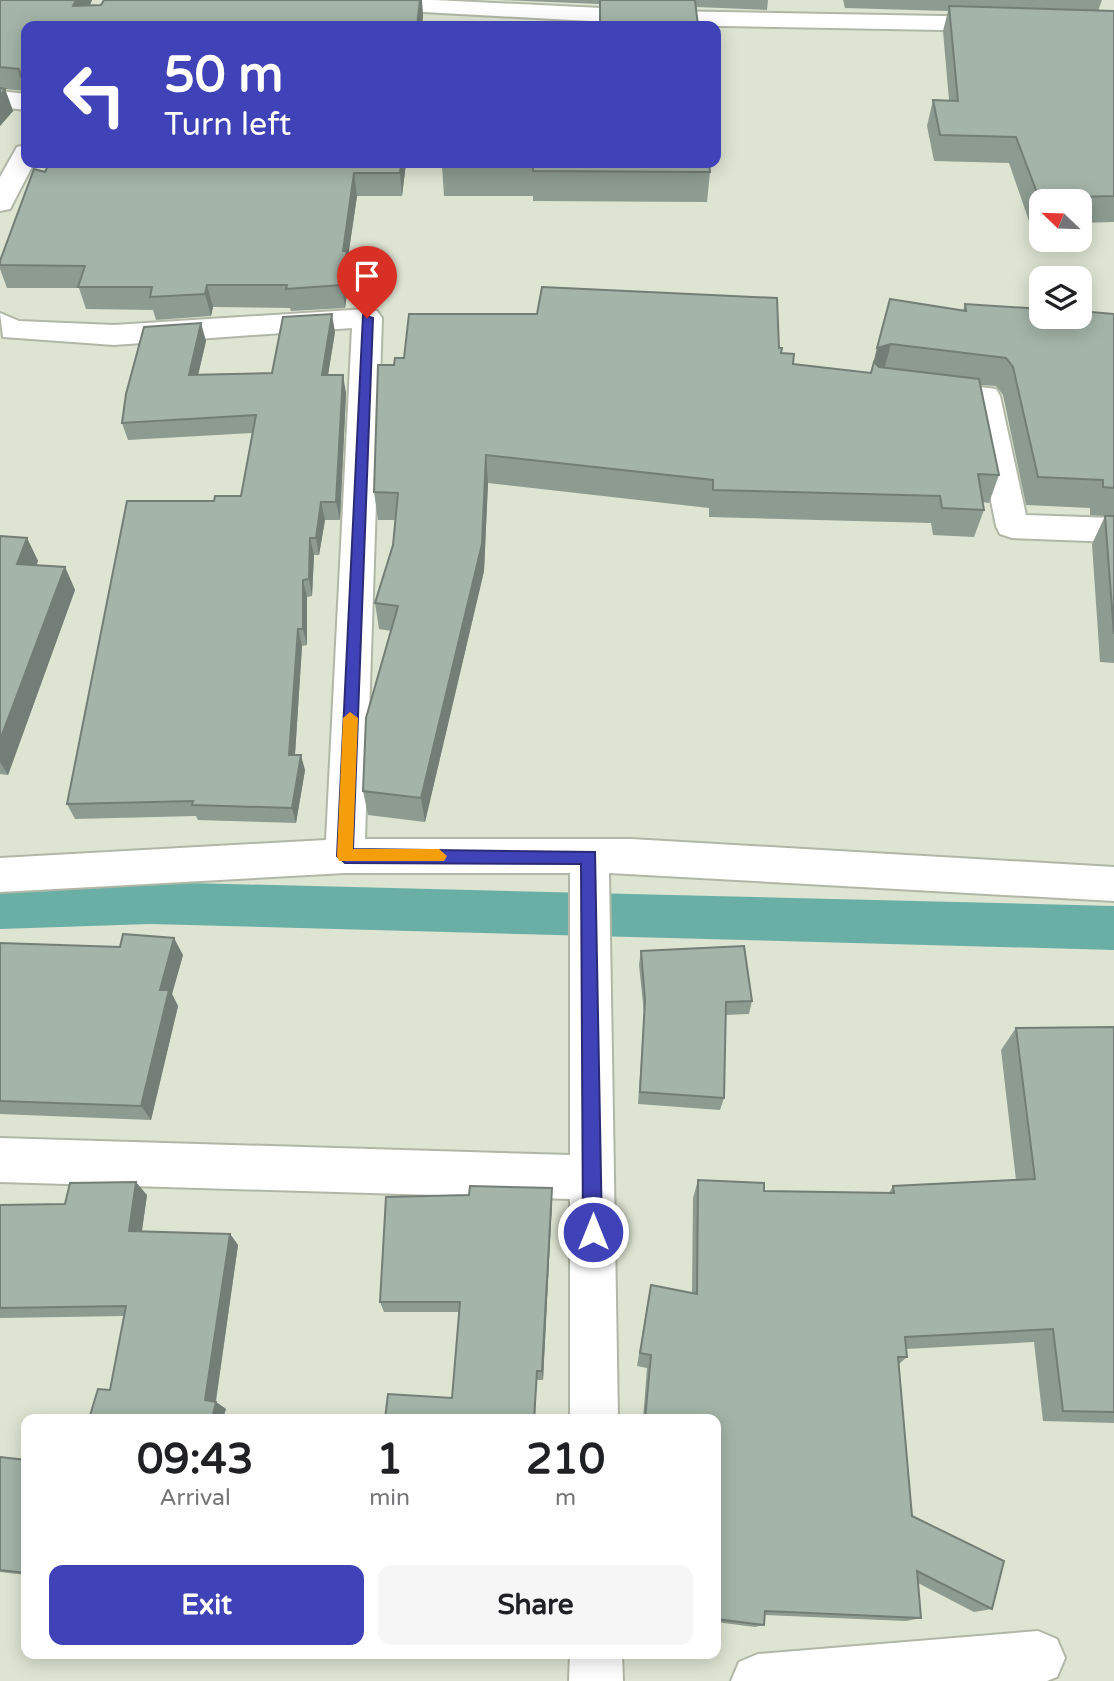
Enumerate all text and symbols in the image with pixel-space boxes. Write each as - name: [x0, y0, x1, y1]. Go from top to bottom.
- text: 50 m: [164, 46, 283, 105]
- icon: left: [49, 49, 140, 140]
- text: Turn left: [164, 106, 291, 144]
- north arrow: [1029, 189, 1092, 252]
- map controls: [1029, 189, 1092, 329]
- pin: [337, 246, 397, 318]
- icon: arrive: [348, 257, 386, 295]
- button: layers: [1029, 266, 1092, 329]
- position arrow: [556, 1195, 630, 1269]
- text: 09:43: [137, 1434, 253, 1485]
- text: 1: [376, 1434, 403, 1485]
- text: 210: [526, 1434, 605, 1485]
- text: Arrival: [160, 1484, 231, 1512]
- text: min: [369, 1484, 410, 1512]
- text: m: [555, 1484, 576, 1512]
- button: Exit: [49, 1565, 364, 1645]
- button: Share: [378, 1565, 693, 1645]

